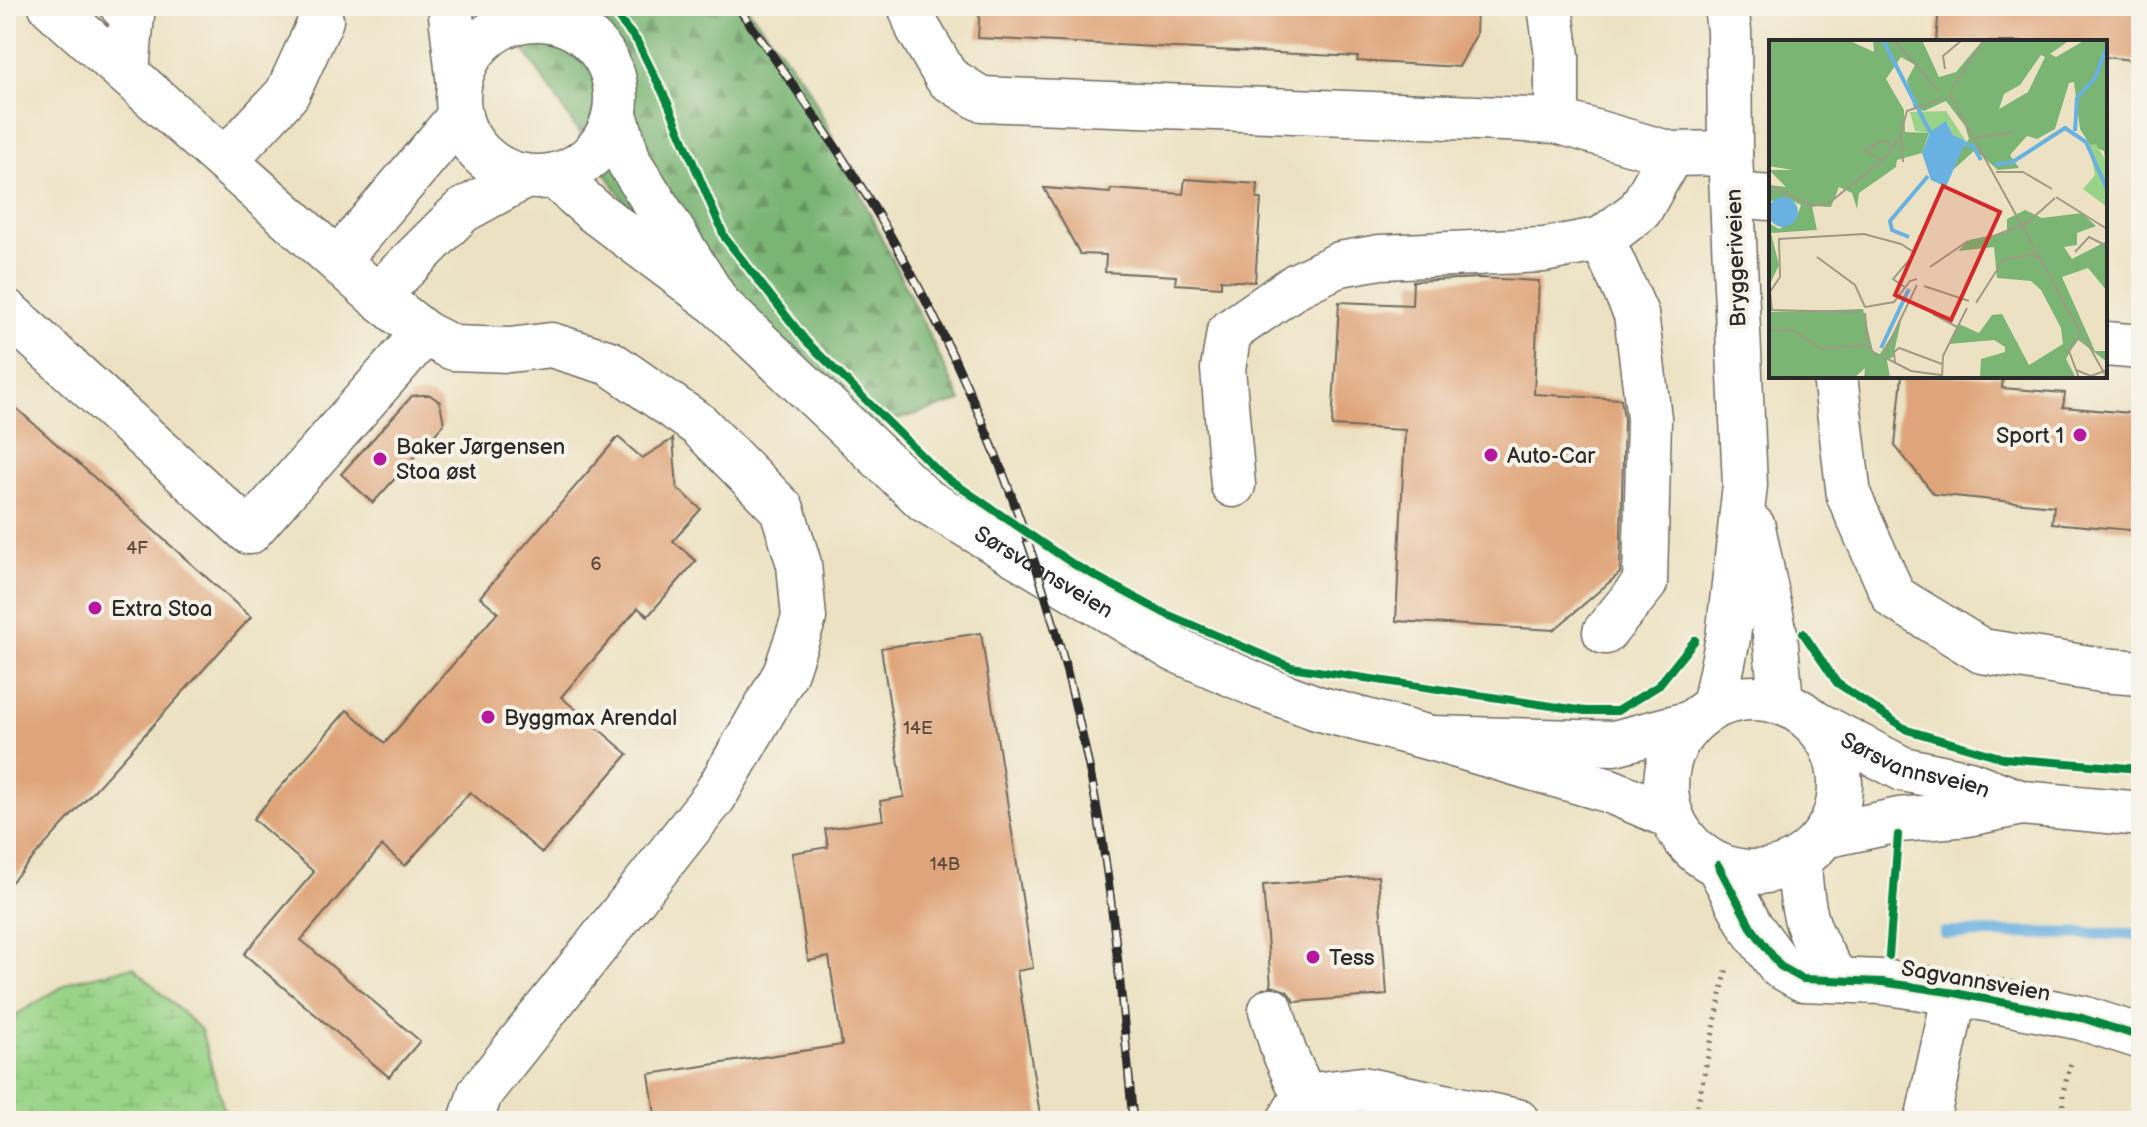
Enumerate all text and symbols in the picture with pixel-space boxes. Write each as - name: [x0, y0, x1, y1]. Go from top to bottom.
- inset map: [1769, 40, 2107, 378]
- street label: Bryggeriveien: [1721, 188, 1752, 328]
- place label: Sport 1: [1996, 423, 2064, 450]
- marker: Sport 1: [2071, 426, 2089, 444]
- place label: Baker Jørgensen Stoa øst: [396, 434, 565, 486]
- place label: Auto-Car: [1507, 443, 1596, 470]
- marker: Auto-Car: [1482, 446, 1500, 464]
- marker: Baker Jørgensen Stoa øst: [371, 450, 389, 468]
- street label: Sørsvannsveien: [969, 521, 1118, 625]
- house number: 4F: [126, 538, 148, 559]
- house number: 6: [591, 554, 602, 575]
- place label: Extra Stoa: [111, 596, 212, 623]
- marker: Extra Stoa: [86, 599, 104, 617]
- place label: Byggmax Arendal: [504, 705, 677, 732]
- marker: Byggmax Arendal: [479, 708, 497, 726]
- house number: 14E: [903, 718, 933, 739]
- street label: Sørsvannsveien: [1836, 727, 1993, 805]
- house number: 14B: [930, 854, 960, 875]
- place label: Tess: [1329, 945, 1375, 972]
- marker: Tess: [1304, 948, 1322, 966]
- street label: Sagvannsveien: [1899, 955, 2052, 1008]

